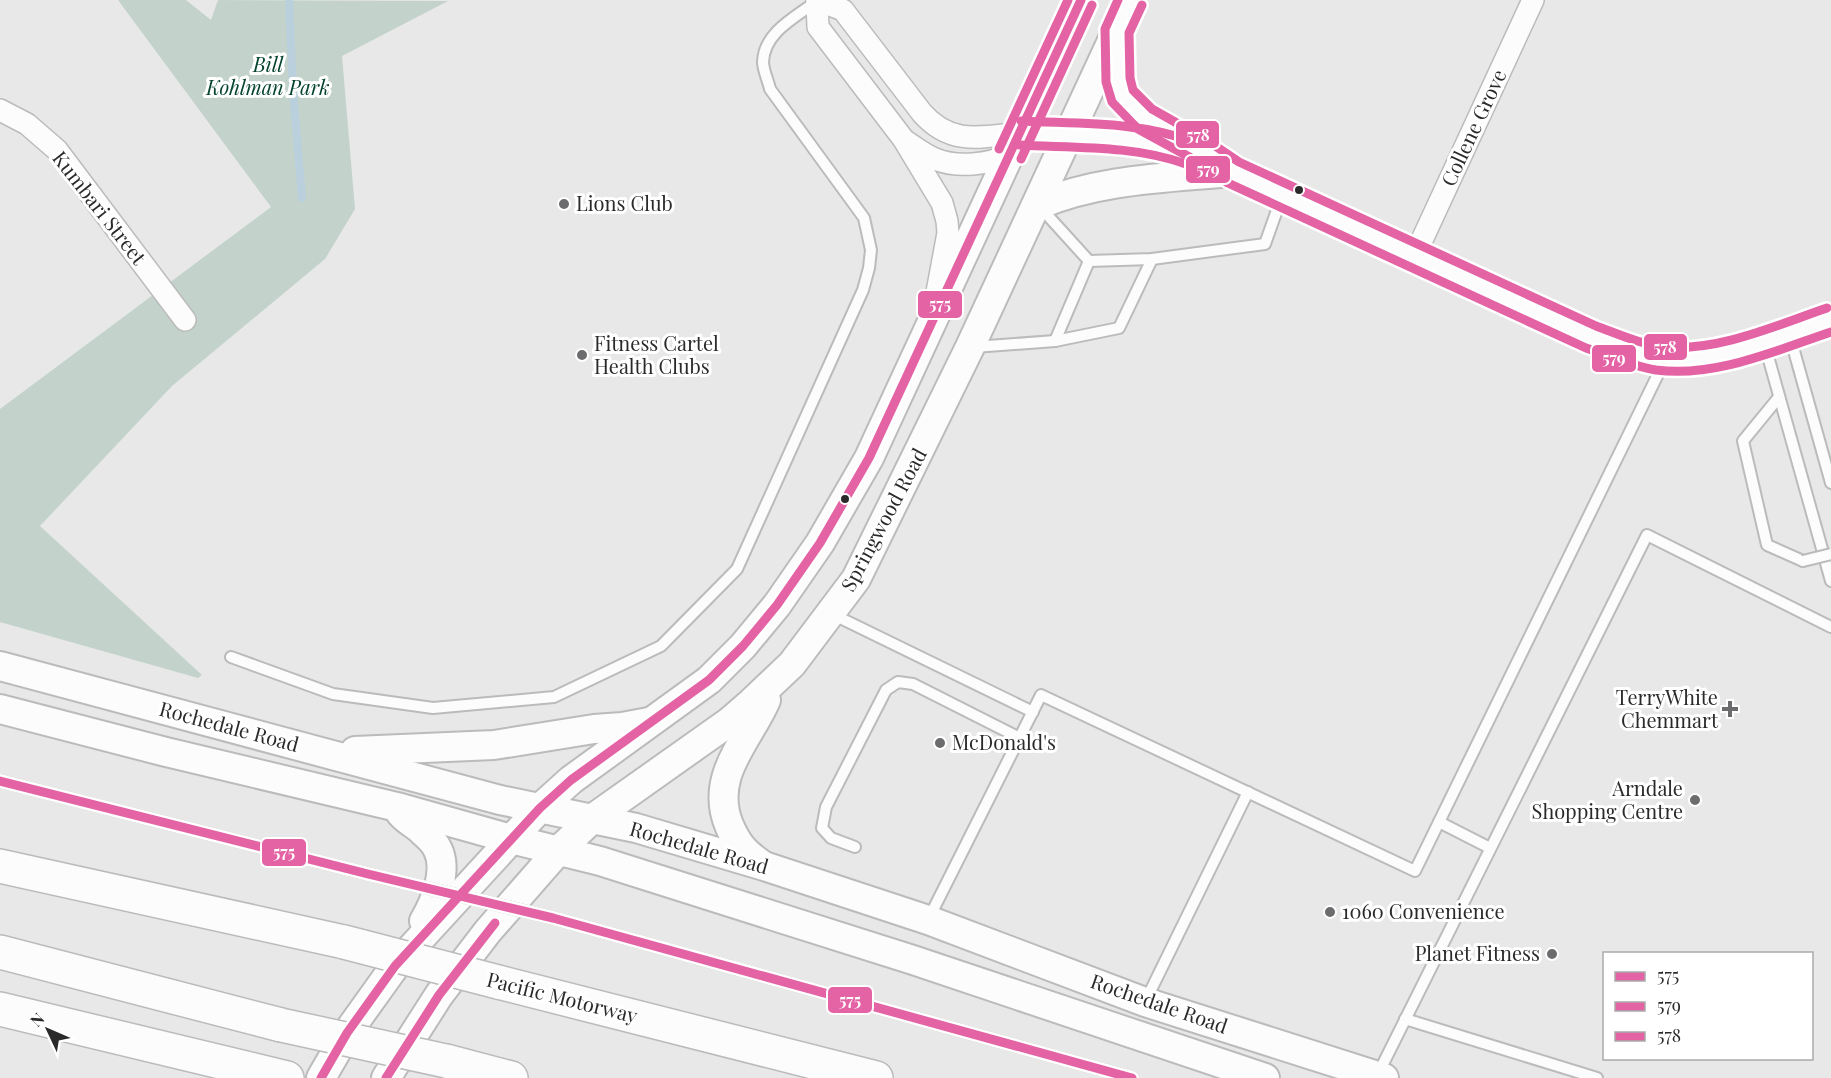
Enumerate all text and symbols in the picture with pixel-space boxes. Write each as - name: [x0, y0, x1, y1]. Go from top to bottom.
- park label: Bill Kohlman Park: [205, 50, 330, 100]
- street label: Collene Grove: [1434, 65, 1512, 190]
- line badge: 578: [1175, 120, 1220, 149]
- text: 578: [1186, 124, 1210, 145]
- street label: Kumbari Street: [47, 145, 154, 270]
- line badge: 579: [1185, 155, 1231, 184]
- text: 579: [1196, 158, 1220, 179]
- unlabelled marker: [1293, 184, 1305, 196]
- place label: Lions Club: [576, 189, 673, 216]
- marker: Lions Club: [557, 197, 571, 211]
- line badge: 575: [917, 290, 963, 319]
- text: 575: [929, 293, 951, 314]
- place label: Fitness Cartel Health Clubs: [594, 329, 719, 379]
- line badge: 578: [1643, 333, 1688, 361]
- text: 578: [1653, 336, 1677, 357]
- line badge: 579: [1591, 344, 1637, 373]
- text: 579: [1602, 347, 1626, 368]
- marker: Fitness Cartel Health Clubs: [575, 348, 589, 362]
- street label: Springwood Road: [834, 443, 932, 596]
- unlabelled marker: [839, 493, 851, 505]
- place label: TerryWhite Chemmart: [1616, 683, 1719, 733]
- street label: Rochedale Road: [157, 694, 302, 757]
- marker: TerryWhite Chemmart: [1723, 702, 1737, 716]
- place label: McDonald's: [952, 728, 1056, 755]
- marker: McDonald's: [933, 736, 947, 750]
- place label: Arndale Shopping Centre: [1532, 774, 1683, 824]
- marker: Arndale Shopping Centre: [1688, 793, 1702, 807]
- street label: Rochedale Road: [627, 814, 772, 879]
- line badge: 575: [261, 838, 307, 867]
- text: 575: [273, 841, 295, 862]
- place label: 1060 Convenience: [1342, 897, 1505, 924]
- marker: 1060 Convenience: [1323, 905, 1337, 919]
- place label: Planet Fitness: [1415, 939, 1540, 966]
- marker: Planet Fitness: [1545, 947, 1559, 961]
- legend: [1603, 952, 1813, 1060]
- text: 575: [1657, 963, 1679, 987]
- street label: Pacific Motorway: [484, 965, 641, 1028]
- street label: Rochedale Road: [1087, 967, 1232, 1039]
- line badge: 575: [827, 986, 873, 1014]
- text: 575: [839, 989, 861, 1010]
- text: 579: [1657, 993, 1681, 1017]
- north arrow: [18, 1000, 78, 1060]
- text: N: [25, 1007, 49, 1031]
- text: 578: [1657, 1023, 1681, 1047]

